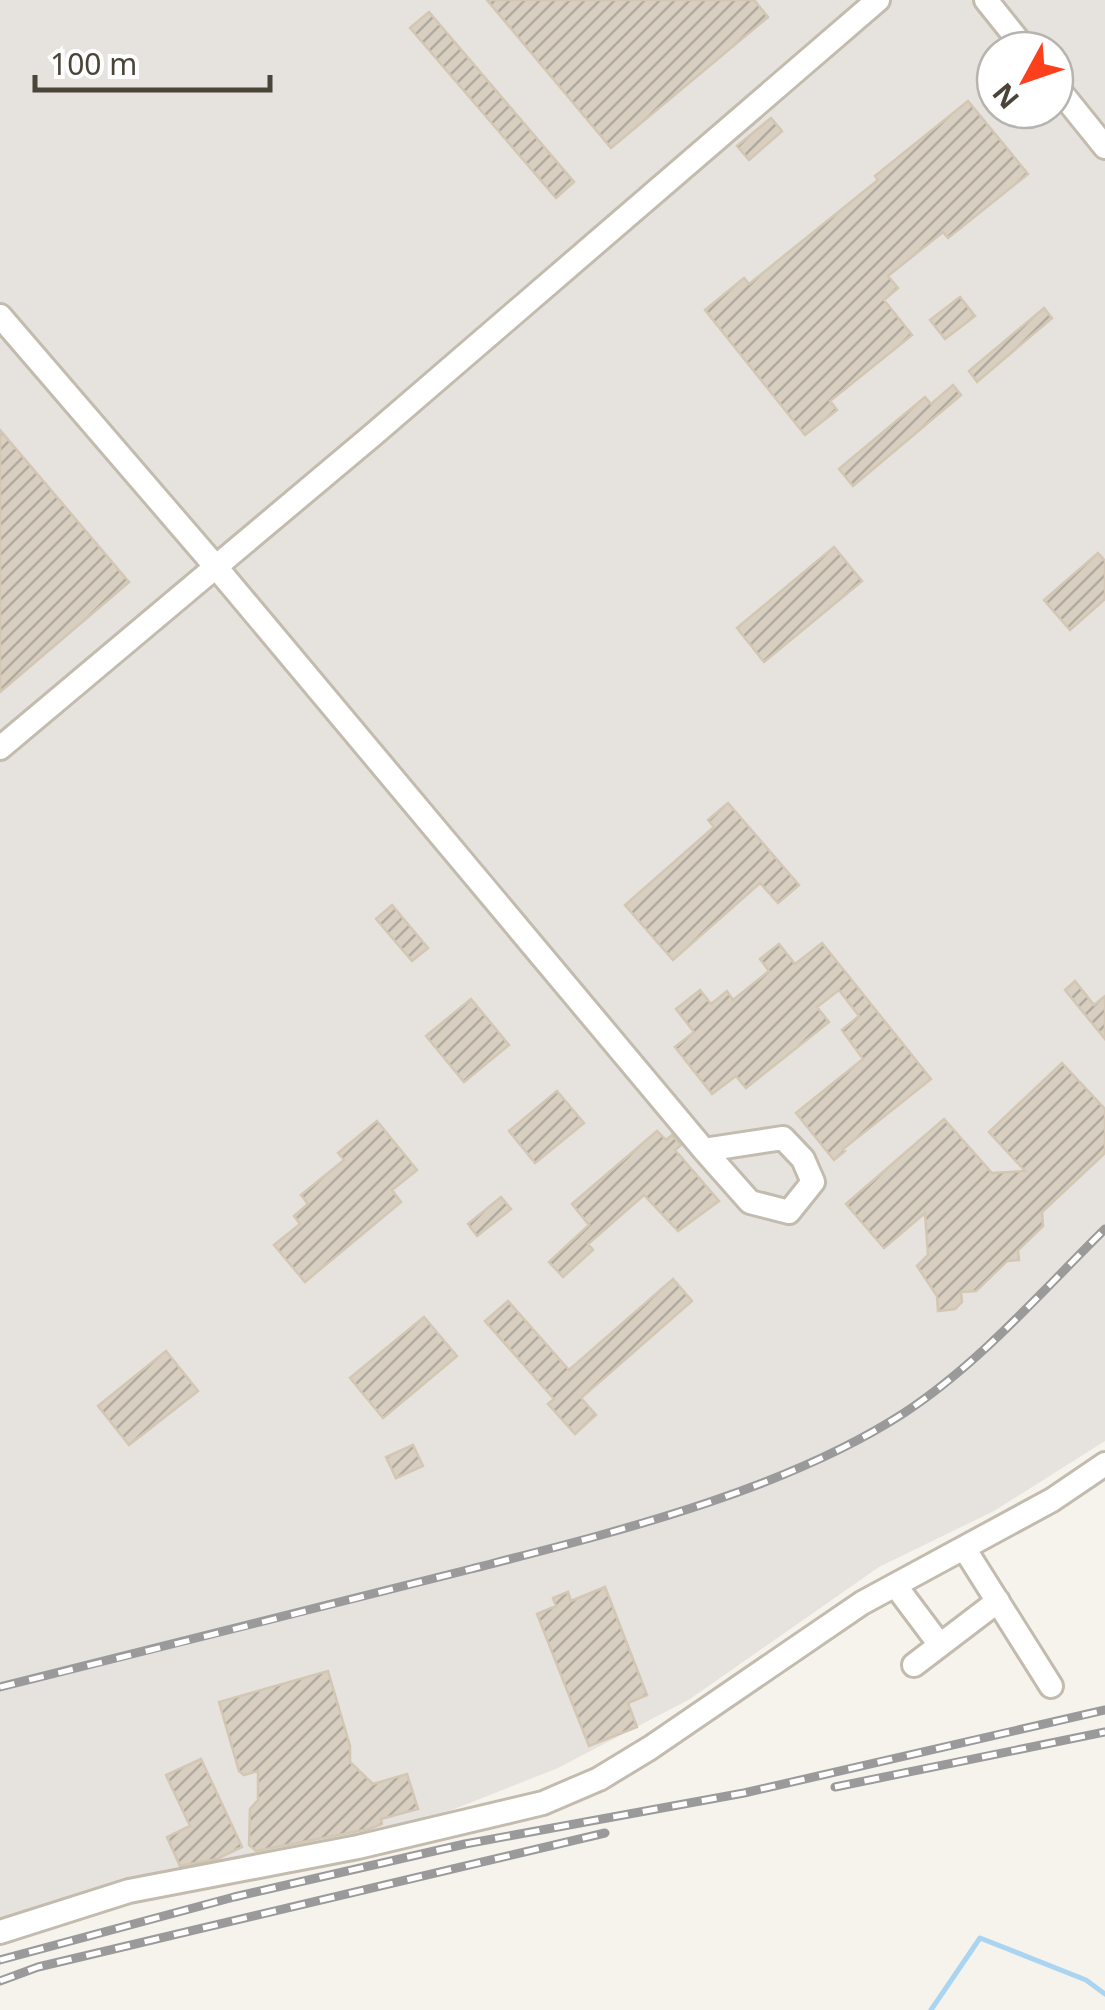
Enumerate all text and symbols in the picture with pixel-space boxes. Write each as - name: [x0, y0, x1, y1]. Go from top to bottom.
- scale bar: [35, 30, 270, 92]
- north arrow: [975, 30, 1075, 130]
- text: 100 m: [50, 43, 137, 84]
- text: N: [983, 76, 1027, 118]

